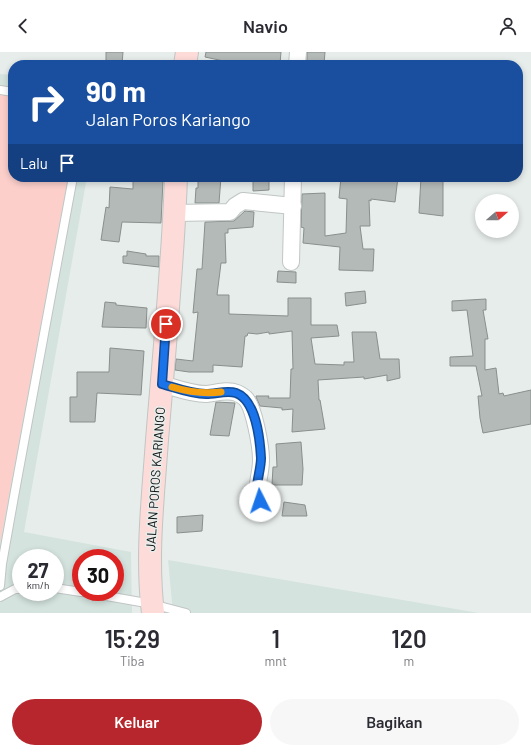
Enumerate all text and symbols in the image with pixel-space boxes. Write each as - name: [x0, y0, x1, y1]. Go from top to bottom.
- icon: back: [12, 15, 34, 37]
- text: Navio: [243, 15, 288, 37]
- icon: person: [497, 15, 519, 37]
- text: 90 m: [86, 74, 146, 108]
- icon: right: [20, 76, 72, 128]
- text: Jalan Poros Kariango: [86, 108, 251, 130]
- icon: arrive: [56, 152, 78, 174]
- text: Lalu: [20, 154, 48, 172]
- north arrow: [475, 194, 519, 238]
- map controls: [475, 194, 519, 238]
- pin: [149, 307, 183, 341]
- icon: arrive: [155, 313, 177, 335]
- street label: JALAN POROS KARIANGO: [142, 406, 168, 552]
- position arrow: [239, 480, 281, 522]
- speed limit sign: 30: [72, 549, 124, 601]
- text: 27: [27, 558, 49, 582]
- text: km/h: [27, 579, 49, 591]
- text: 15:29: [104, 624, 160, 653]
- text: 1: [271, 624, 280, 653]
- text: 120: [391, 624, 427, 653]
- text: Tiba: [120, 653, 144, 669]
- text: mnt: [264, 653, 287, 669]
- text: m: [404, 653, 414, 669]
- button: Keluar: [12, 699, 262, 745]
- button: Bagikan: [270, 699, 519, 745]

